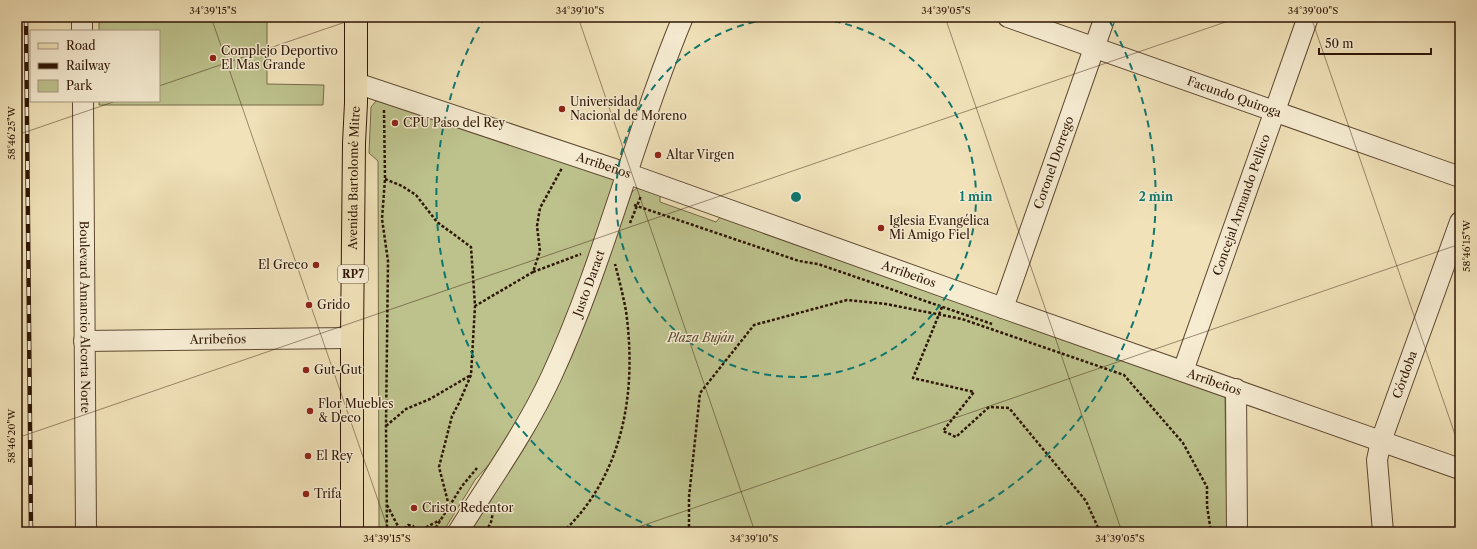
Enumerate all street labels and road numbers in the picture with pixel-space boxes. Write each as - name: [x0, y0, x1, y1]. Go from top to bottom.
- street label: Facundo Quiroga: [1185, 73, 1284, 120]
- street label: Avenida Bartolomé Mitre: [345, 105, 363, 251]
- street label: Coronel Dorrego: [1030, 114, 1077, 211]
- street label: Concejal Armando Pellico: [1209, 132, 1273, 278]
- street label: Arribeños: [574, 149, 633, 181]
- street label: Boulevard Amancio Alcorta Norte: [77, 221, 93, 414]
- street label: Justo Daract: [569, 247, 608, 320]
- street label: Arribeños: [879, 257, 938, 290]
- road number: RP7: [338, 265, 368, 283]
- street label: Arribeños: [189, 331, 246, 347]
- street label: Córdoba: [1389, 348, 1420, 401]
- street label: Arribeños: [1184, 365, 1244, 398]

